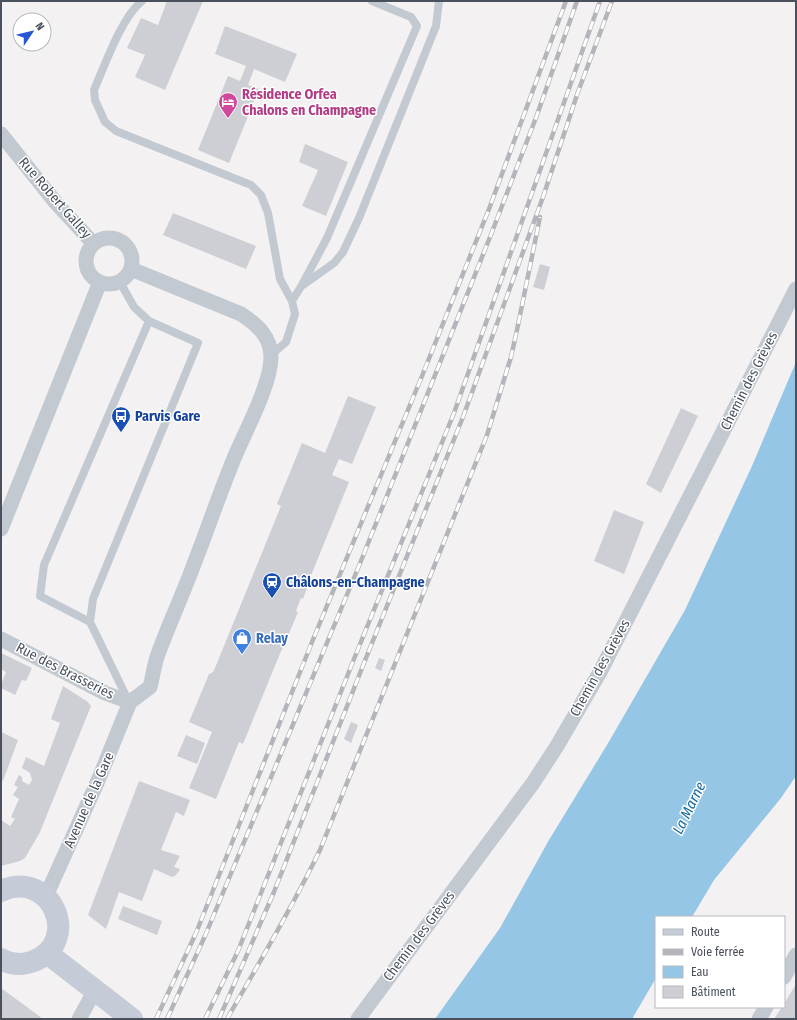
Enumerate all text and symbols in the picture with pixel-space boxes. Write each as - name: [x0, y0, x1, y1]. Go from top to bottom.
- north arrow: [12, 12, 52, 52]
- text: N: [33, 20, 47, 33]
- place label: Résidence Orfea Chalons en Champagne: [242, 86, 376, 119]
- hotel icon: Résidence Orfea Chalons en Champagne: [217, 91, 239, 119]
- street label: Rue Robert Galley: [15, 154, 95, 243]
- street label: Chemin des Grèves: [717, 329, 781, 433]
- bus stop icon: Parvis Gare: [110, 405, 132, 433]
- place label: Parvis Gare: [135, 408, 200, 425]
- station icon: Châlons-en-Champagne: [261, 571, 283, 599]
- place label: Châlons-en-Champagne: [286, 574, 425, 591]
- street label: Chemin des Grèves: [566, 616, 634, 720]
- shop icon: Relay: [231, 627, 253, 655]
- place label: Relay: [256, 630, 288, 647]
- street label: Rue des Brasseries: [13, 639, 117, 703]
- street label: Avenue de la Gare: [60, 749, 118, 851]
- water label: La Marne: [669, 779, 709, 837]
- street label: Chemin des Grèves: [380, 888, 458, 984]
- legend: [655, 916, 785, 1008]
- text: Route: [691, 925, 720, 939]
- text: Voie ferrée: [691, 945, 744, 959]
- text: Eau: [691, 965, 709, 979]
- text: Bâtiment: [691, 985, 736, 999]

